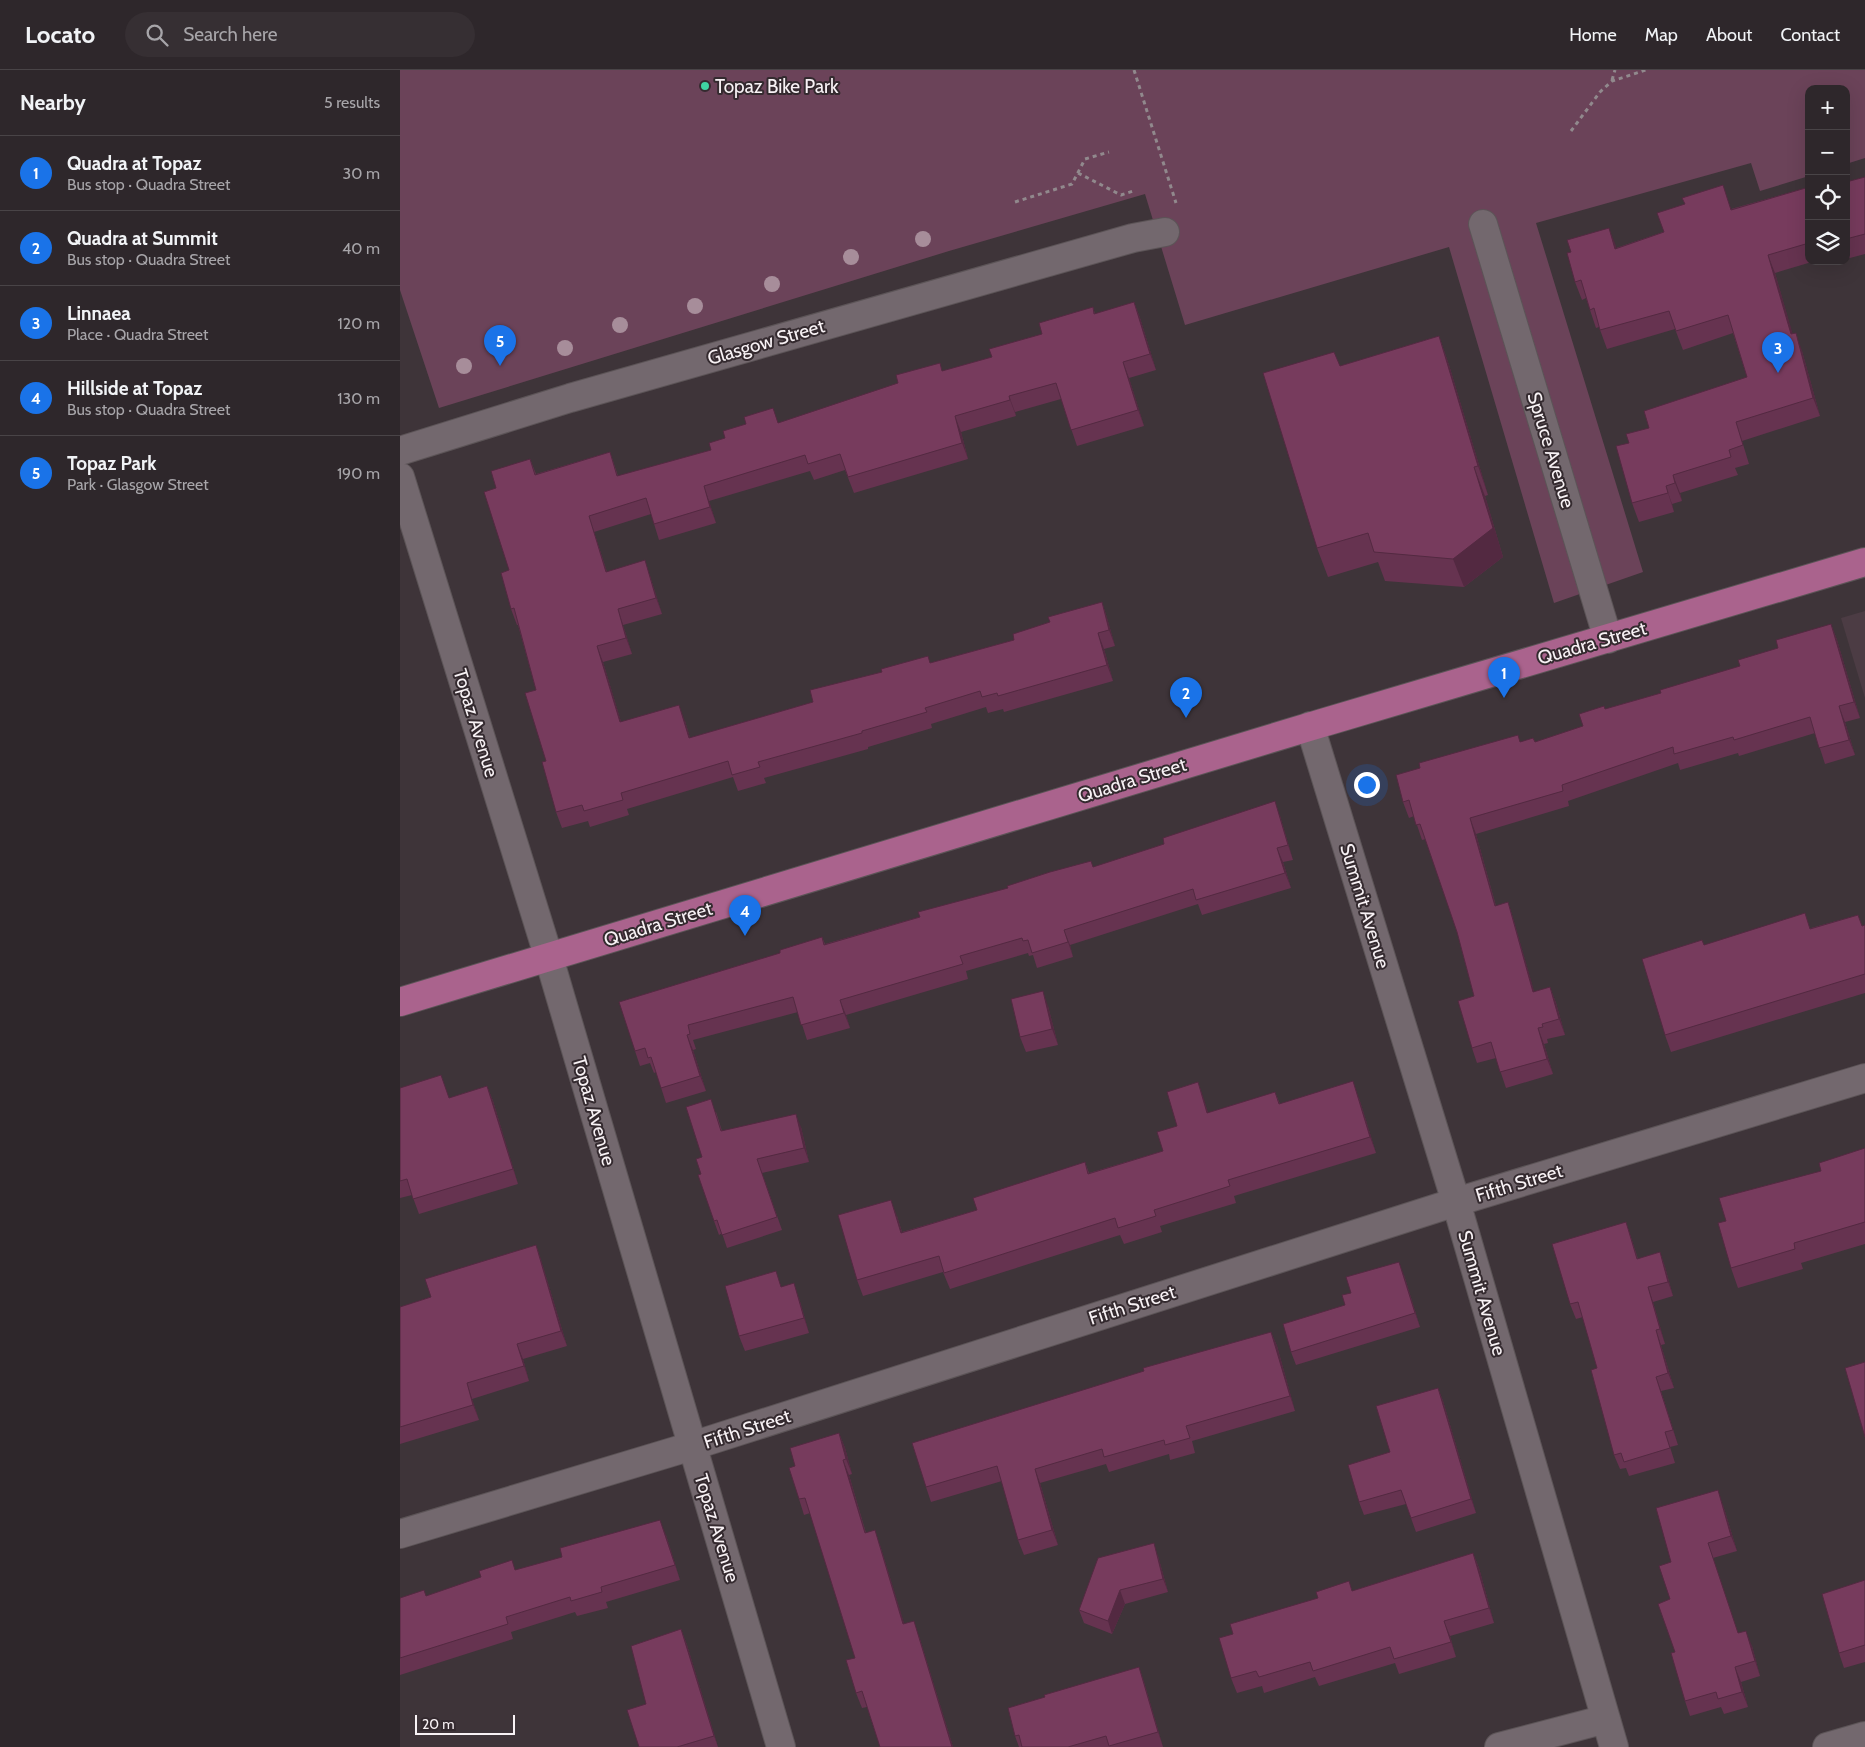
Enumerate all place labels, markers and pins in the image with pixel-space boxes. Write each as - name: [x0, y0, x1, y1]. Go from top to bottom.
- place label: Topaz Bike Park: [715, 75, 839, 98]
- marker: Topaz Bike Park: [699, 80, 711, 92]
- pin: 5: [484, 325, 516, 366]
- pin: 3: [1762, 332, 1794, 373]
- pin: 1: [1488, 657, 1520, 698]
- pin: 2: [1170, 677, 1202, 718]
- pin: 4: [729, 895, 761, 936]

